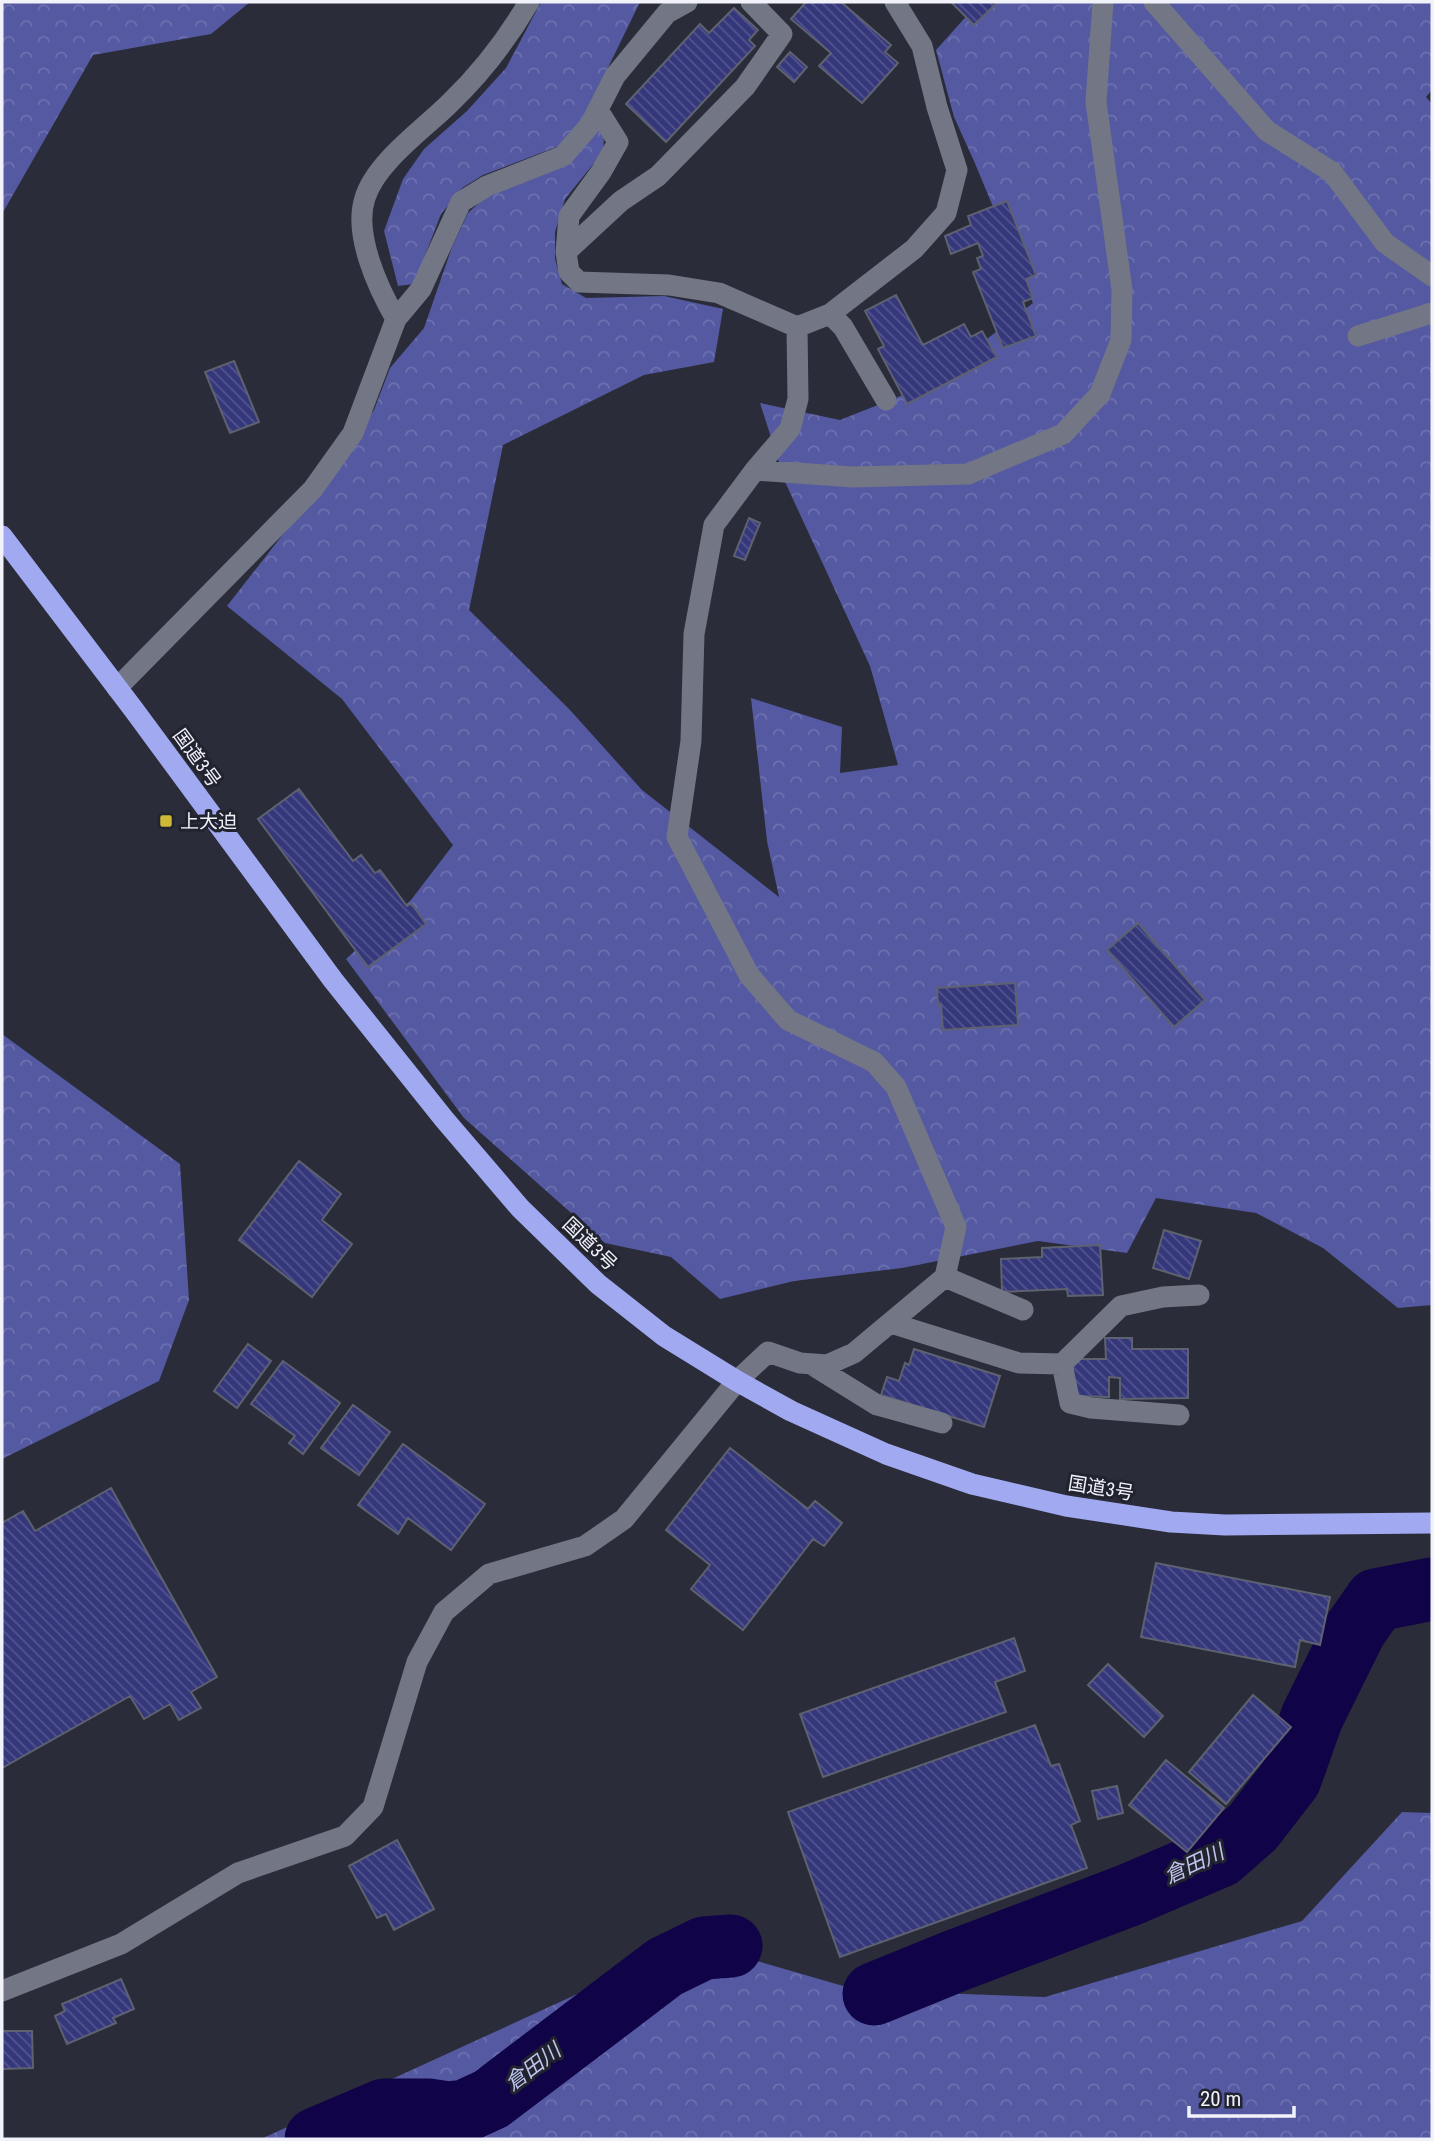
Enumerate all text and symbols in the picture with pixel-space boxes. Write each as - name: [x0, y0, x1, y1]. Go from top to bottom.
- street label: 国道3号: [168, 724, 226, 792]
- place label: 上大迫: [180, 810, 237, 833]
- marker: 上大迫: [158, 813, 174, 829]
- street label: 国道3号: [558, 1213, 622, 1275]
- street label: 国道3号: [1066, 1471, 1136, 1505]
- water label: 倉田川: [1160, 1839, 1229, 1888]
- water label: 倉田川: [501, 2037, 567, 2096]
- scale bar: [1189, 2074, 1294, 2118]
- text: 20 m: [1200, 2087, 1241, 2111]

